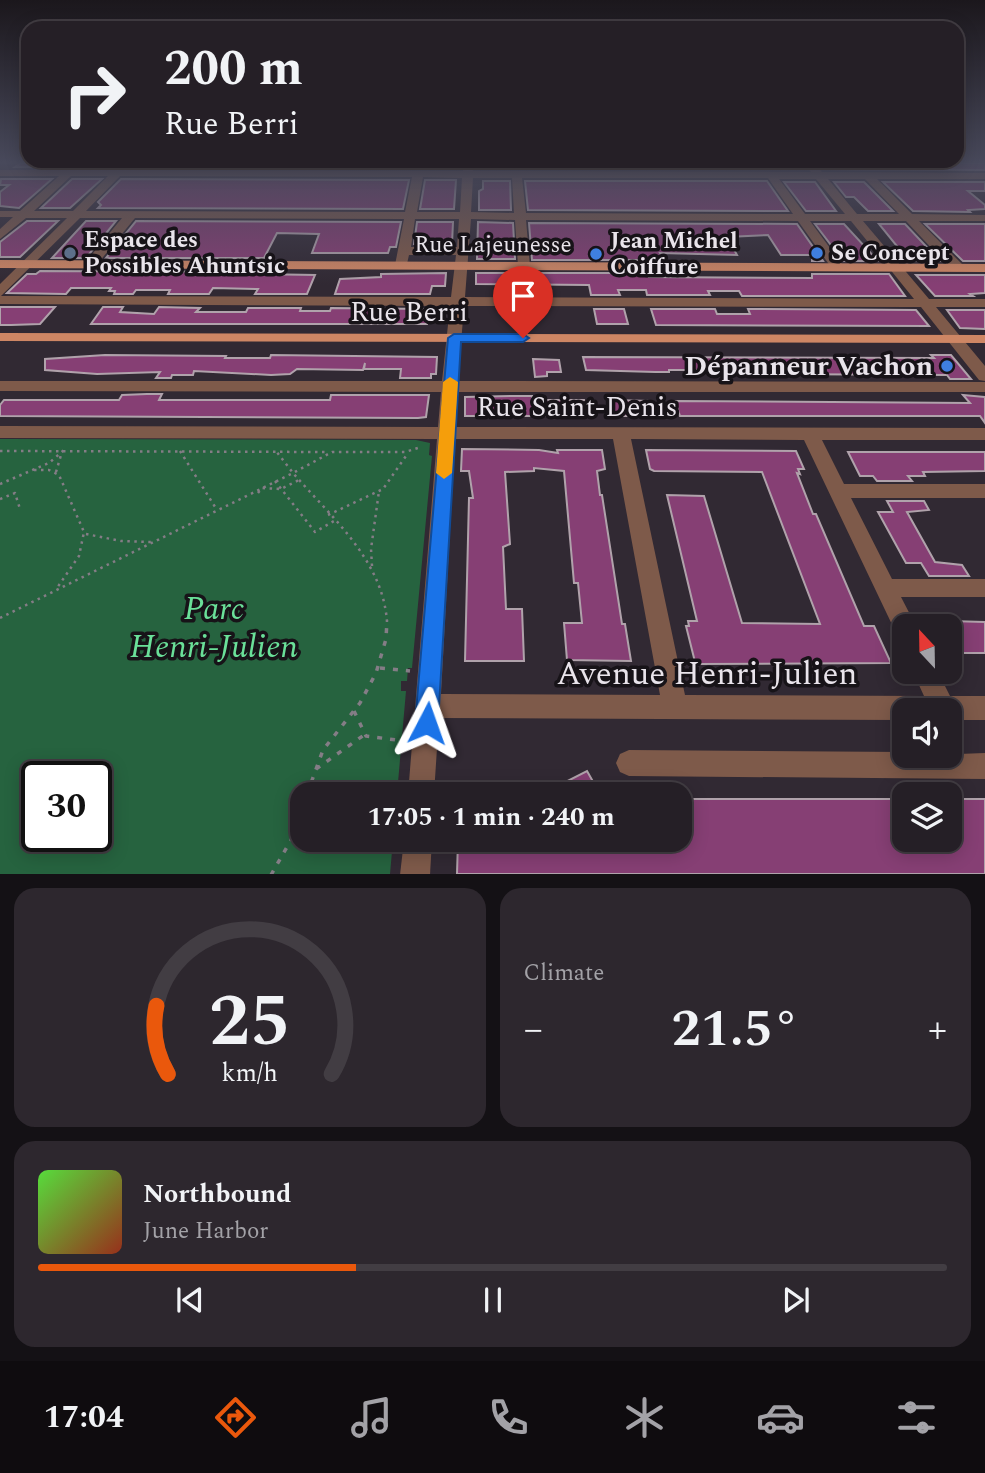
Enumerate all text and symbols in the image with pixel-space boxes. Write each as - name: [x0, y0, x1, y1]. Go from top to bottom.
- text: 200 m: [164, 32, 303, 107]
- icon: right: [49, 49, 140, 140]
- text: Rue Berri: [164, 100, 299, 149]
- place label: Espace des Possibles Ahuntsic: [84, 223, 285, 284]
- place label: Jean Michel Coiffure: [610, 224, 738, 285]
- street label: Rue Lajeunesse: [414, 228, 572, 263]
- place label: Se Concept: [831, 236, 950, 271]
- marker: Espace des Possibles Ahuntsic: [62, 245, 78, 261]
- marker: Se Concept: [809, 245, 825, 261]
- marker: Jean Michel Coiffure: [588, 246, 604, 262]
- pin: [493, 266, 553, 338]
- icon: arrive: [504, 277, 542, 315]
- street label: Rue Berri: [350, 291, 468, 334]
- place label: Dépanneur Vachon: [684, 345, 933, 388]
- marker: Dépanneur Vachon: [939, 358, 955, 374]
- street label: Rue Saint-Denis: [476, 386, 678, 429]
- park label: Parc Henri-Julien: [130, 584, 298, 672]
- north arrow: [892, 614, 962, 684]
- map controls: [892, 614, 962, 852]
- street label: Avenue Henri-Julien: [556, 649, 858, 699]
- position arrow: [390, 686, 464, 760]
- button: sound: [892, 698, 962, 768]
- speed limit sign: 30: [21, 761, 112, 852]
- button: layers: [892, 782, 962, 852]
- text: 17:05 · 1 min · 240 m: [367, 797, 615, 837]
- text: Climate: [524, 956, 604, 991]
- text: 25: [209, 967, 291, 1078]
- text: 21.5°: [672, 990, 799, 1069]
- text: −: [524, 1001, 543, 1059]
- text: +: [928, 1001, 947, 1059]
- text: km/h: [222, 1054, 278, 1092]
- text: Northbound: [143, 1174, 291, 1214]
- text: June Harbor: [143, 1214, 268, 1249]
- icon: previous: [171, 1281, 209, 1319]
- icon: pause: [474, 1281, 512, 1319]
- icon: next: [777, 1281, 815, 1319]
- text: 17:04: [44, 1393, 124, 1442]
- icon: directions: [211, 1393, 260, 1442]
- icon: music: [347, 1393, 396, 1442]
- icon: phone: [484, 1393, 533, 1442]
- icon: climate: [620, 1393, 669, 1442]
- icon: car: [756, 1393, 805, 1442]
- icon: filters: [892, 1393, 941, 1442]

